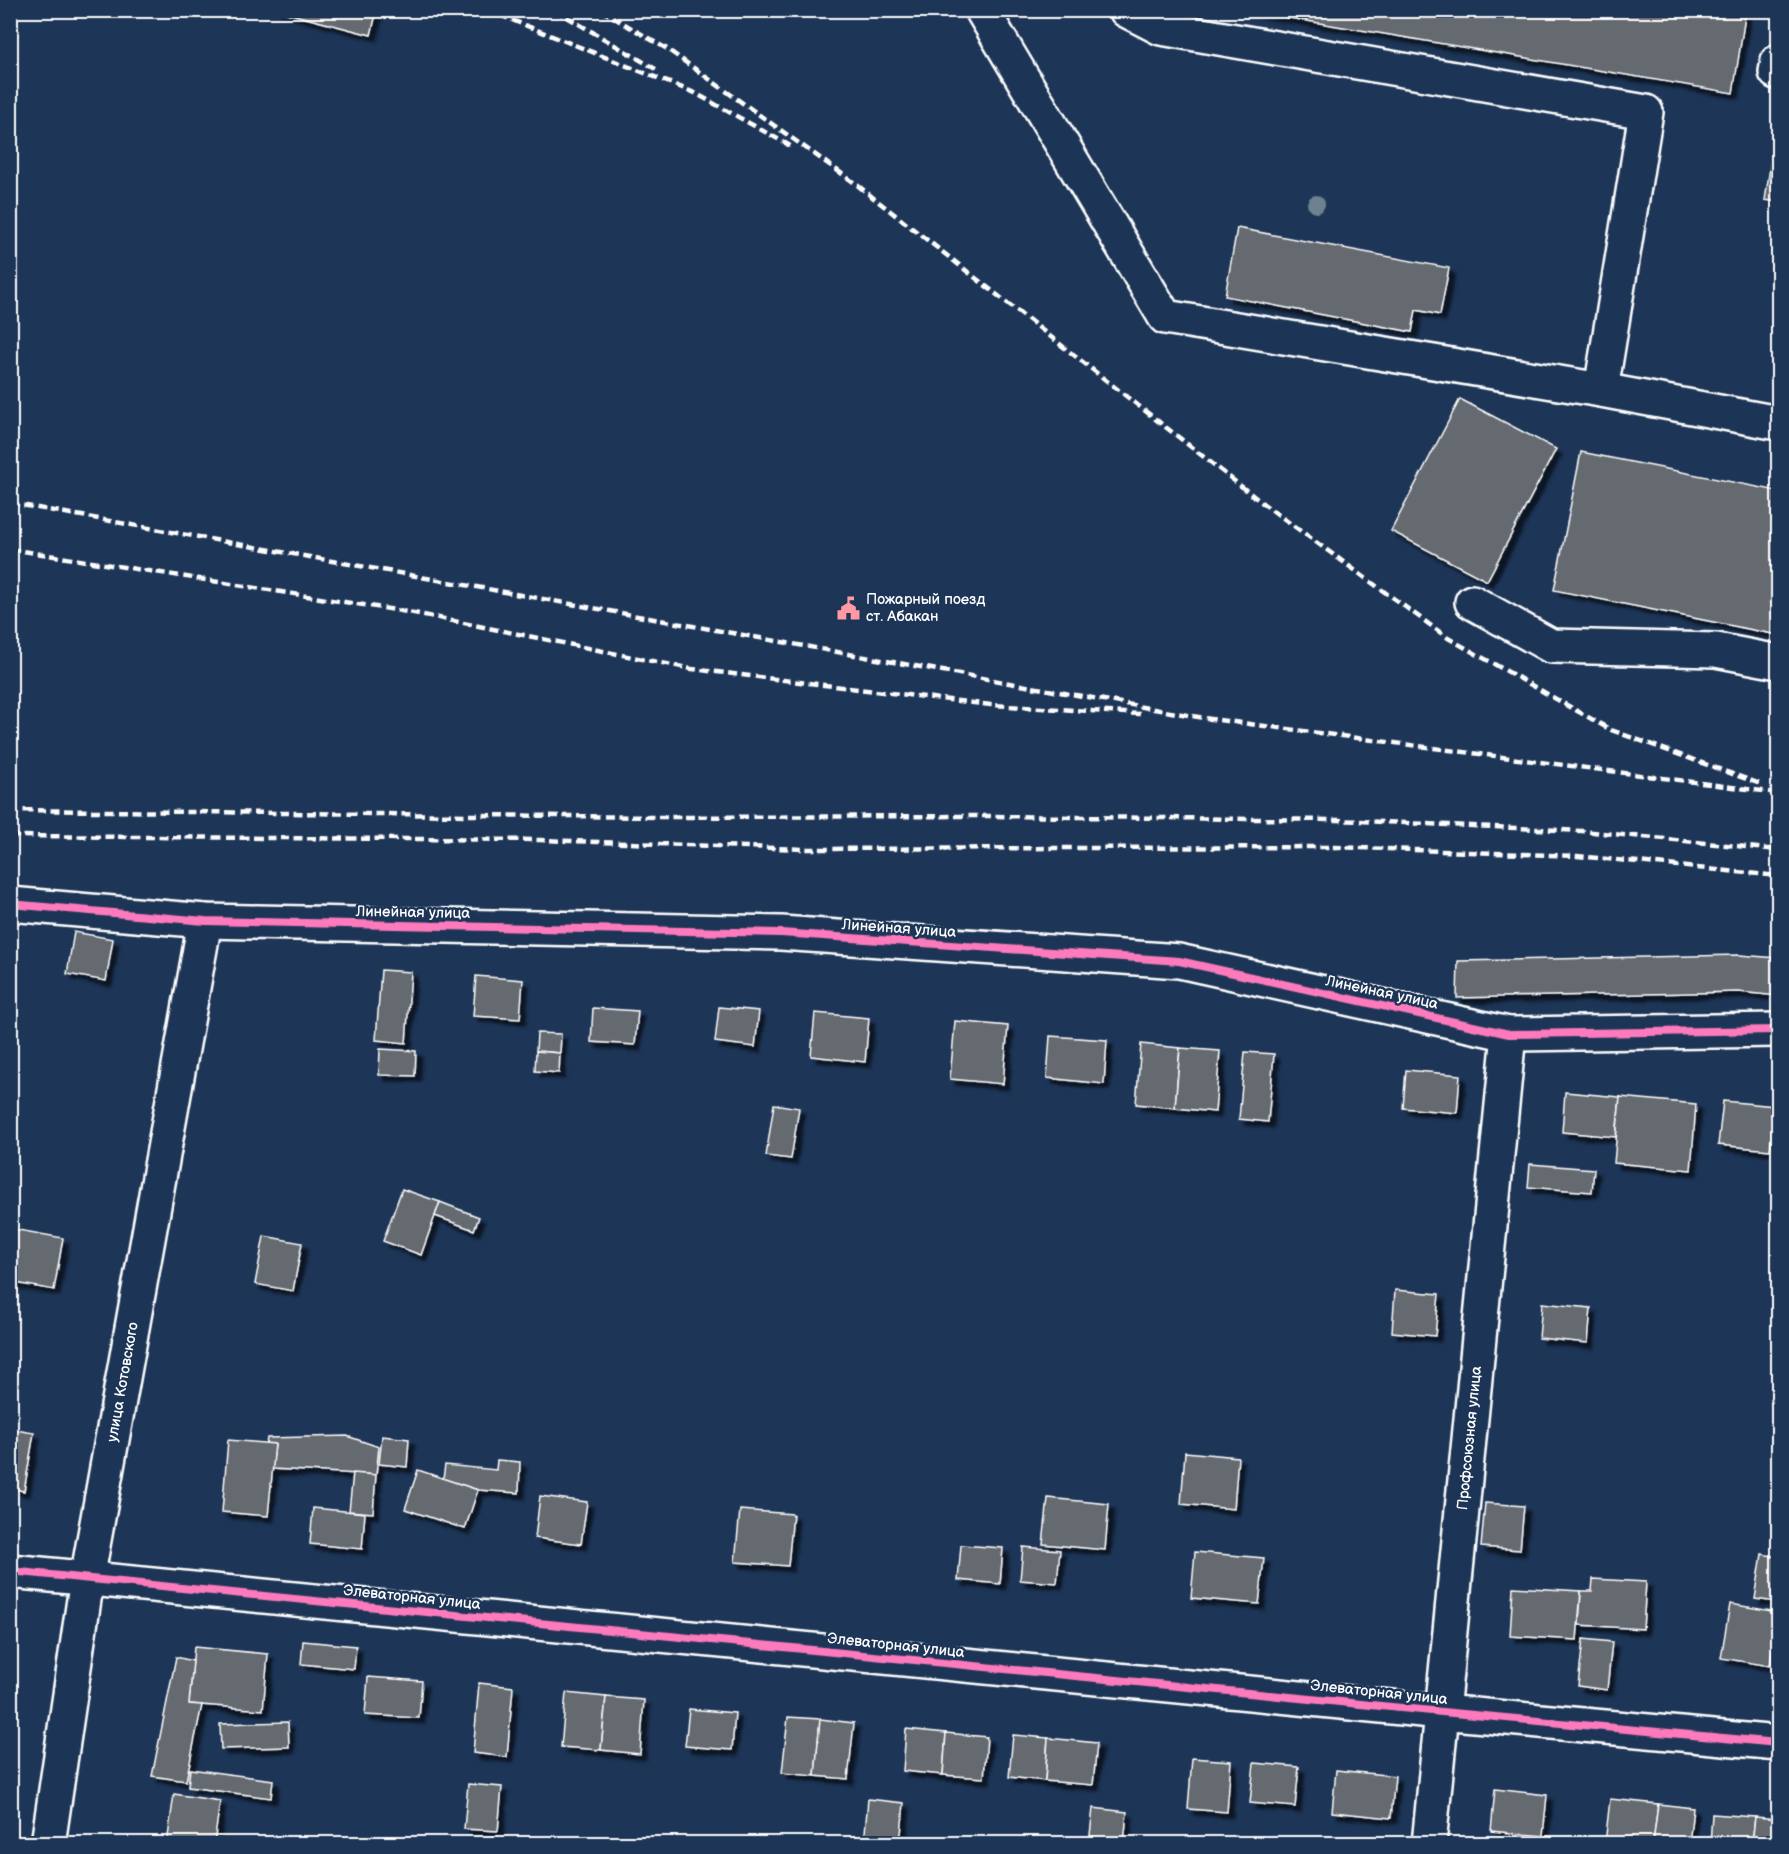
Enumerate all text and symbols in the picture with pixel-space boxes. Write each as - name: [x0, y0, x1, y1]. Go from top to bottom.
- place label: Пожарный поезд ст. Абакан: [866, 590, 985, 626]
- public building icon: Пожарный поезд ст. Абакан: [835, 595, 861, 621]
- street label: Линейная улица: [355, 902, 471, 923]
- street label: Линейная улица: [840, 915, 957, 942]
- street label: Линейная улица: [1323, 971, 1440, 1014]
- street label: улица Котовского: [103, 1320, 143, 1444]
- street label: Профсоюзная улица: [1453, 1365, 1486, 1511]
- street label: Элеваторная улица: [342, 1581, 482, 1614]
- street label: Элеваторная улица: [826, 1629, 966, 1662]
- street label: Элеваторная улица: [1309, 1676, 1449, 1709]

